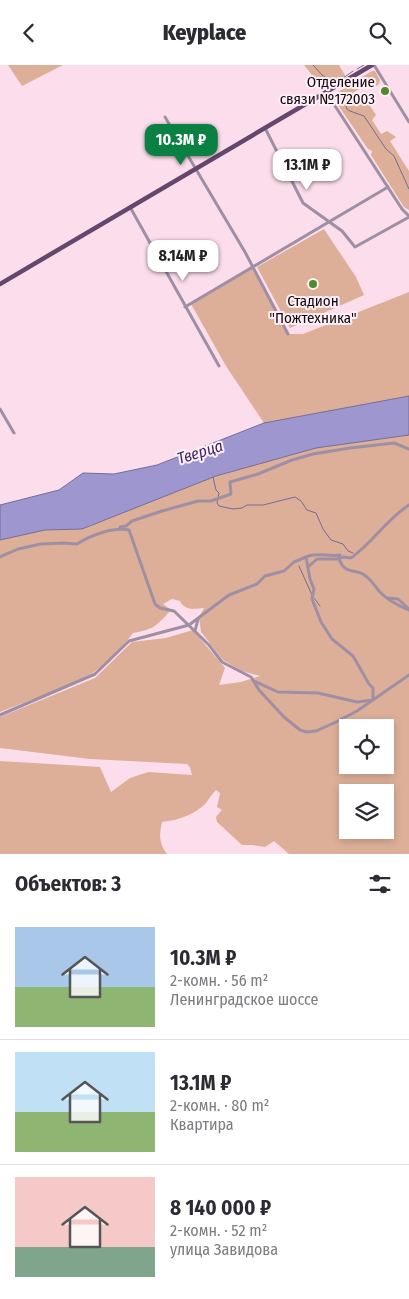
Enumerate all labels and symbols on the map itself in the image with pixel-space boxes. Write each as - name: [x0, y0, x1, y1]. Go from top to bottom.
- place label: Отделение связи №172003: [280, 73, 375, 108]
- marker: Отделение связи №172003: [379, 85, 391, 97]
- pin: 10.3M ₽: [135, 123, 227, 166]
- pin: 13.1M ₽: [261, 149, 353, 191]
- pin: 8.14M ₽: [137, 239, 229, 282]
- marker: Стадион "Пожтехника": [307, 278, 319, 290]
- place label: Стадион "Пожтехника": [269, 292, 357, 327]
- water label: Тверца: [175, 436, 225, 468]

